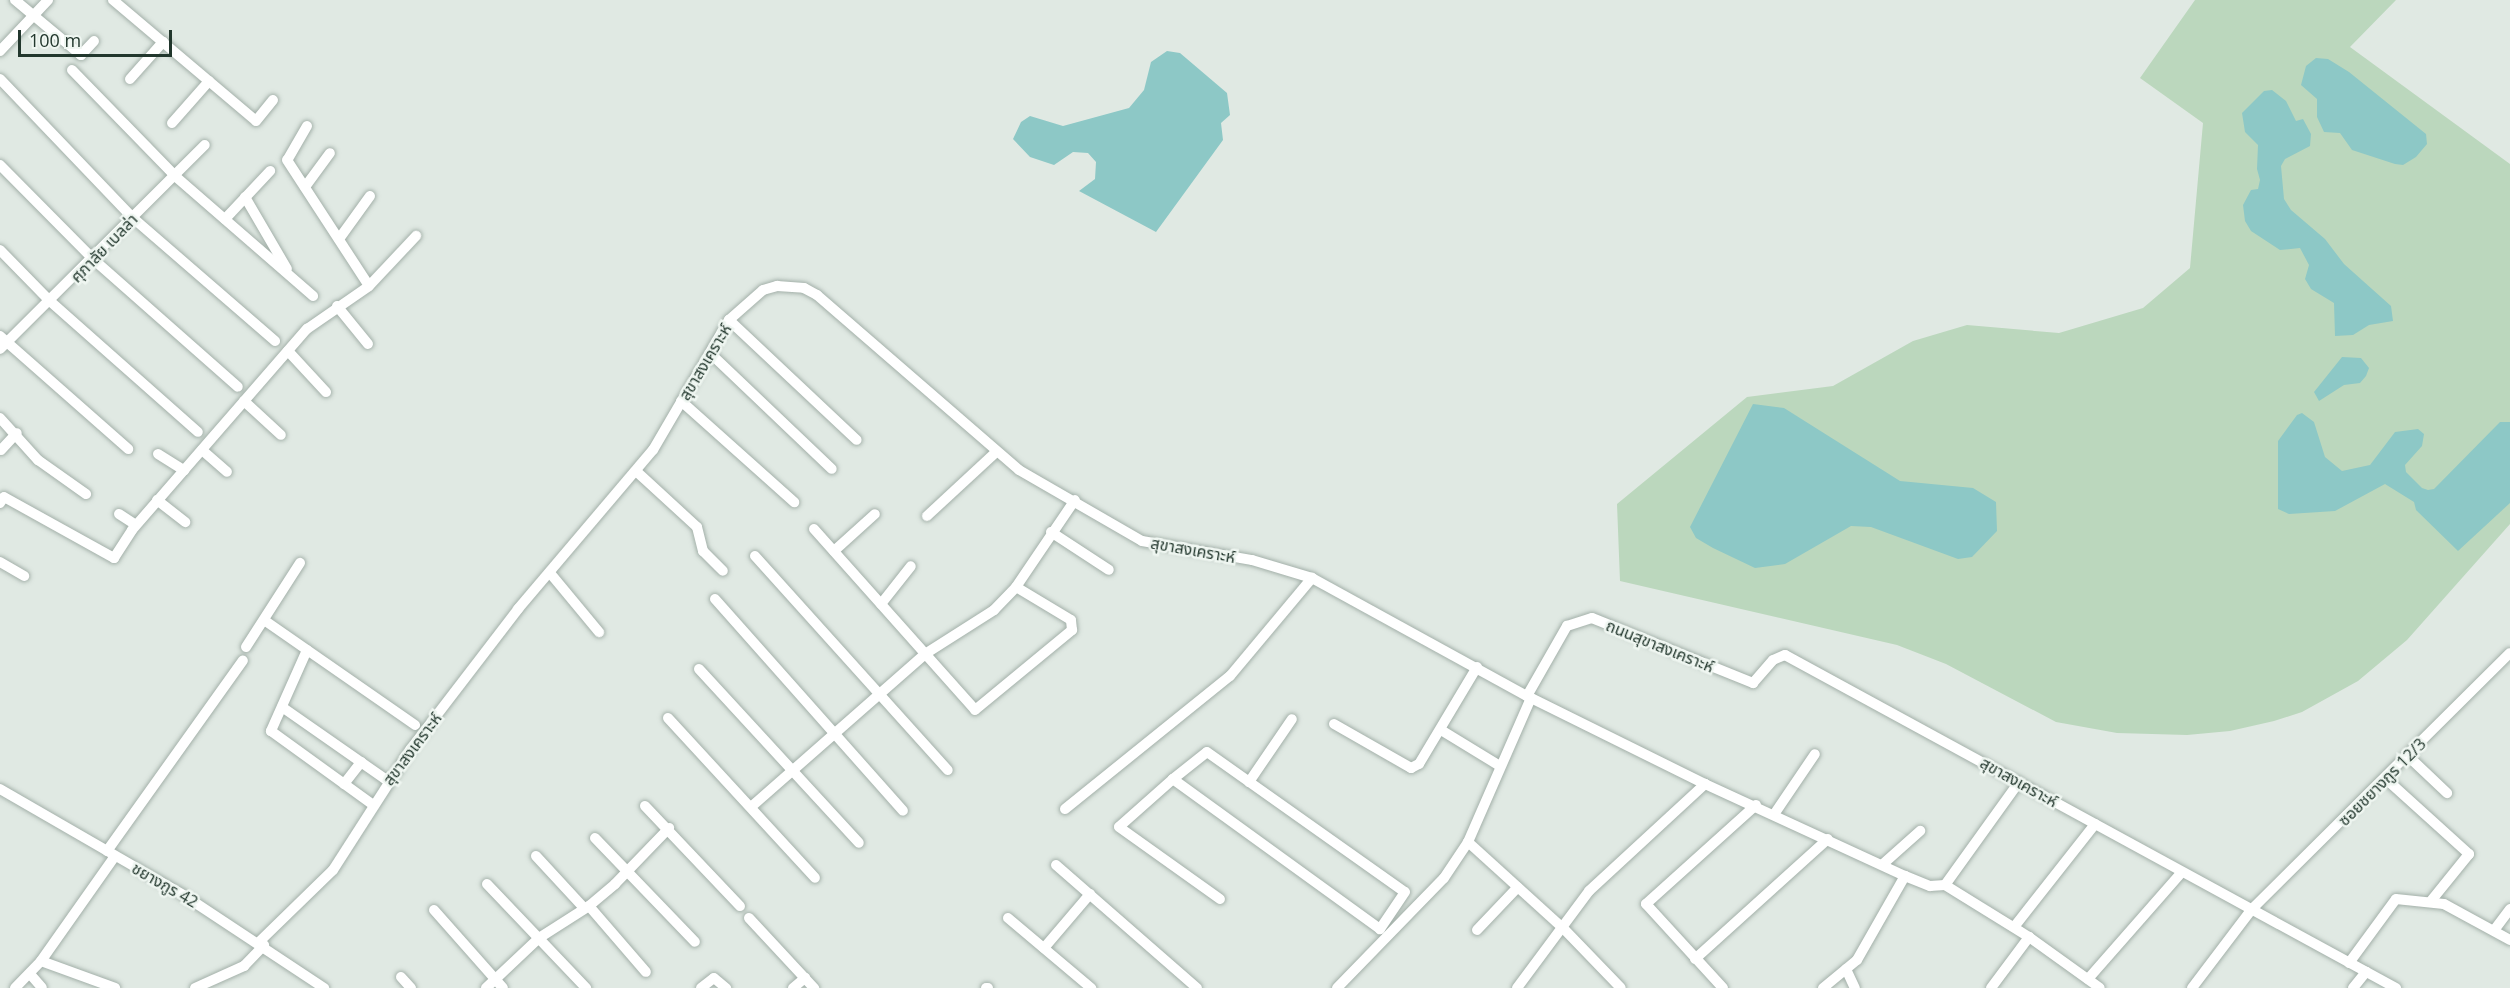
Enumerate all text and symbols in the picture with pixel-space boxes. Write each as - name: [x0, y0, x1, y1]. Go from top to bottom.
- scale bar: [21, 18, 176, 56]
- text: 100 m: [29, 28, 81, 52]
- street label: ศุภาลัย เบลล่า: [67, 210, 141, 286]
- street label: สุขาสงเคราะห์: [675, 320, 735, 404]
- street label: สุขาสงเคราะห์: [1149, 533, 1237, 567]
- street label: ถนนสุขาสงเคราะห์: [1603, 616, 1717, 676]
- street label: สุขาสงเคราะห์: [379, 709, 445, 789]
- street label: ซอยชยางกูร 12/3: [2334, 734, 2430, 830]
- street label: สุขาสงเคราะห์: [1977, 753, 2061, 811]
- street label: ชยางกูร 42: [128, 858, 202, 912]

